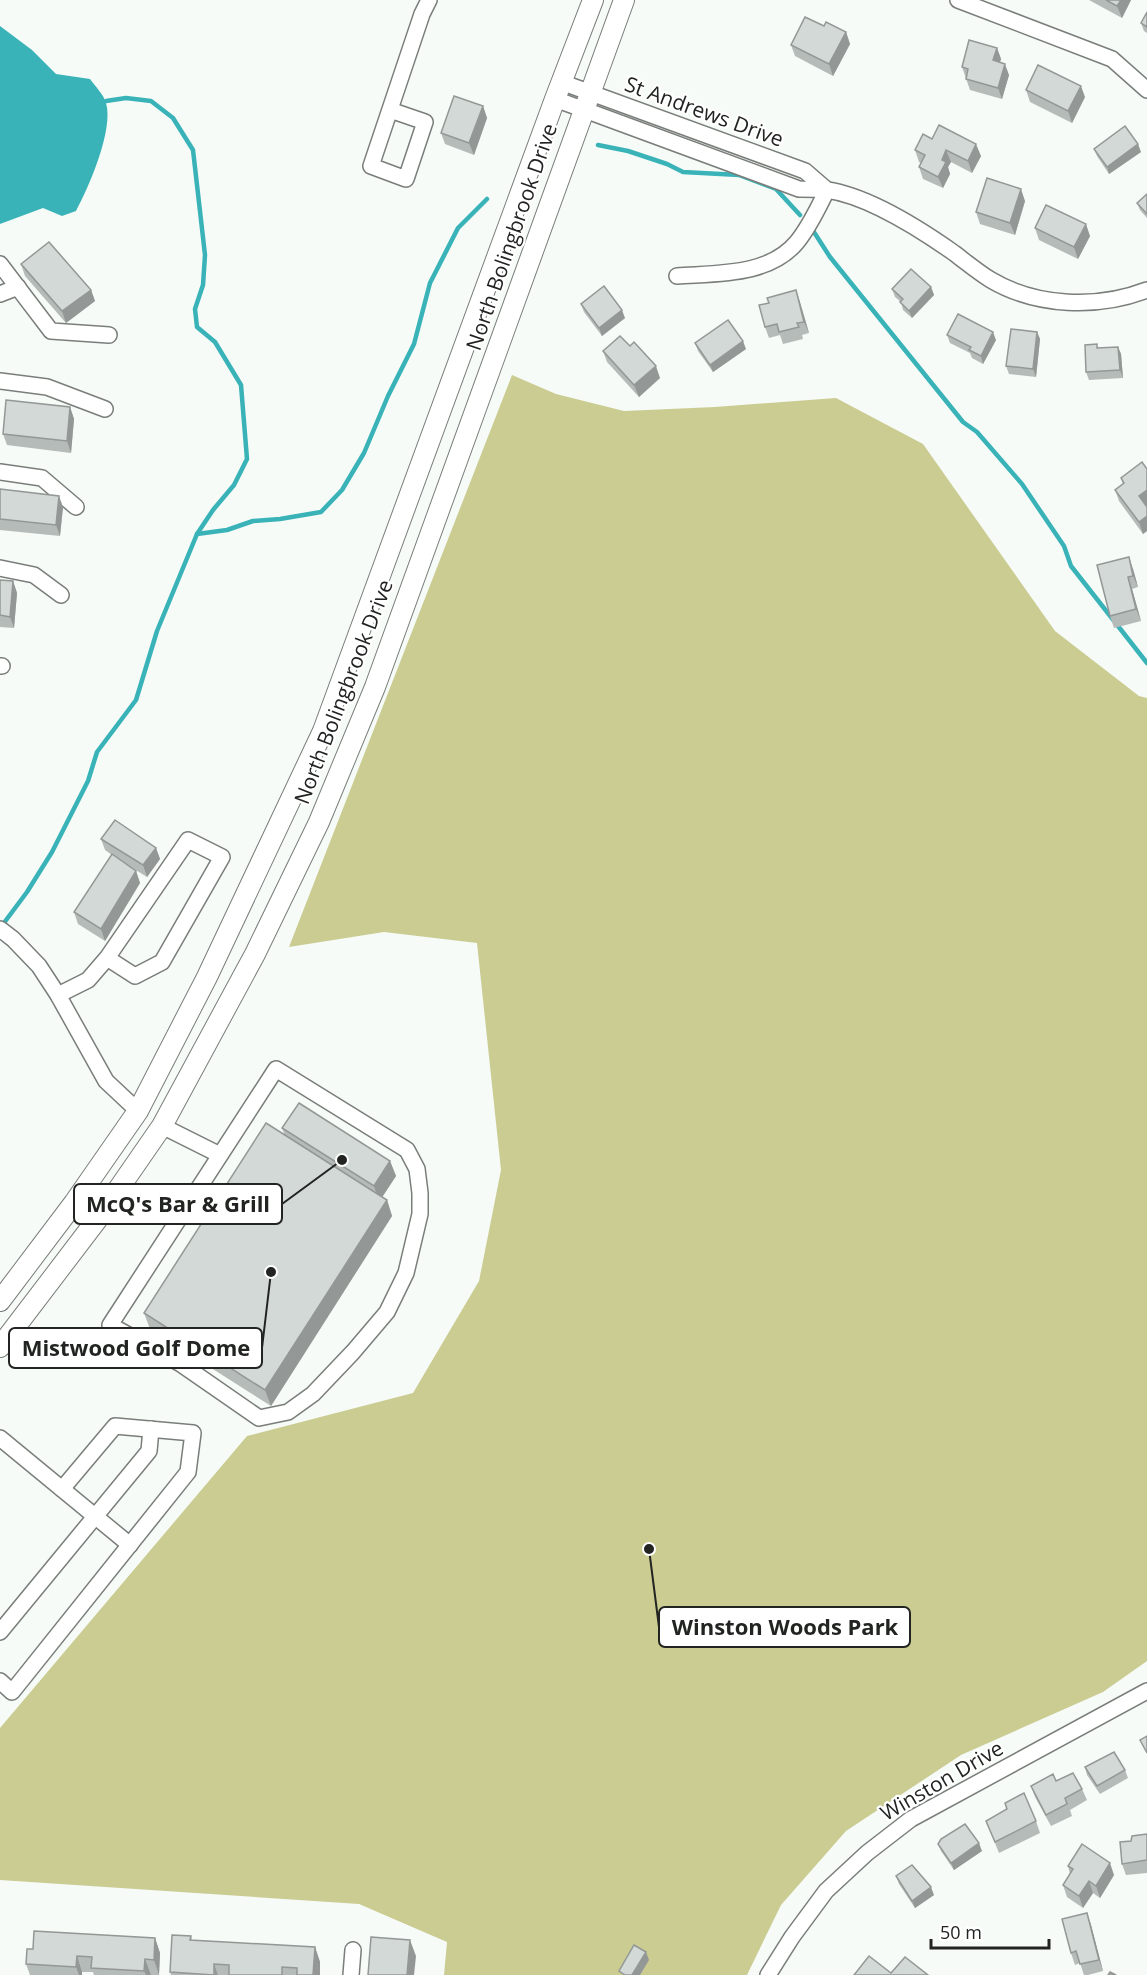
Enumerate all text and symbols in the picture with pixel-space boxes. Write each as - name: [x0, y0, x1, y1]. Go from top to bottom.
- street label: St Andrews Drive: [621, 69, 788, 153]
- street label: North Bolingbrook Drive: [459, 119, 563, 354]
- street label: North Bolingbrook Drive: [287, 575, 399, 808]
- callout: McQ's Bar & Grill: [74, 1184, 282, 1224]
- text: McQ's Bar & Grill: [86, 1188, 270, 1218]
- callout: Mistwood Golf Dome: [9, 1328, 262, 1368]
- text: Mistwood Golf Dome: [22, 1332, 250, 1362]
- callout: Winston Woods Park: [659, 1607, 910, 1647]
- text: Winston Woods Park: [672, 1611, 899, 1641]
- street label: Winston Drive: [875, 1734, 1008, 1827]
- scale bar: [931, 1912, 1050, 1950]
- text: 50 m: [940, 1920, 982, 1944]

